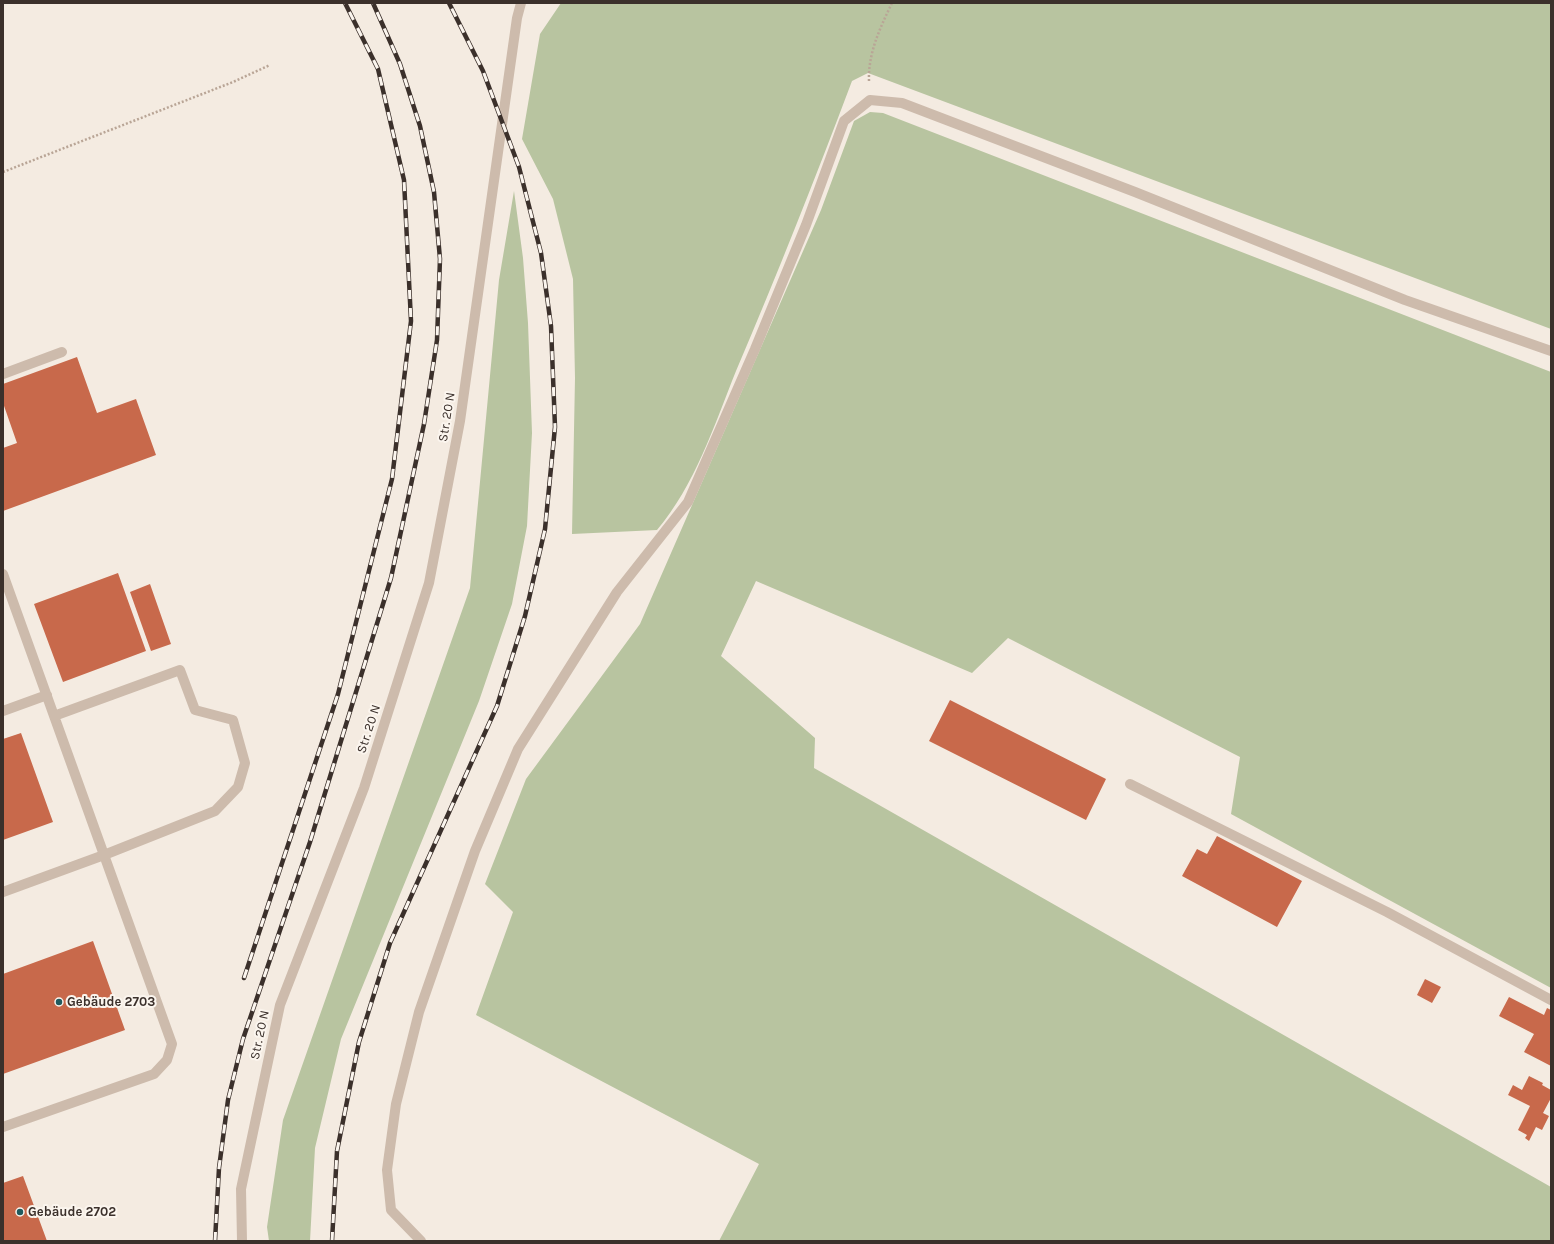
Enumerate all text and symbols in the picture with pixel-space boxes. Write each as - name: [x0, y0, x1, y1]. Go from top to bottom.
- street label: Str. 20 N: [435, 391, 459, 443]
- street label: Str. 20 N: [354, 703, 384, 755]
- place label: Gebäude 2703: [67, 994, 155, 1010]
- marker: Gebäude 2703: [54, 997, 64, 1007]
- street label: Str. 20 N: [247, 1009, 273, 1061]
- place label: Gebäude 2702: [28, 1204, 116, 1220]
- marker: Gebäude 2702: [15, 1207, 25, 1217]

